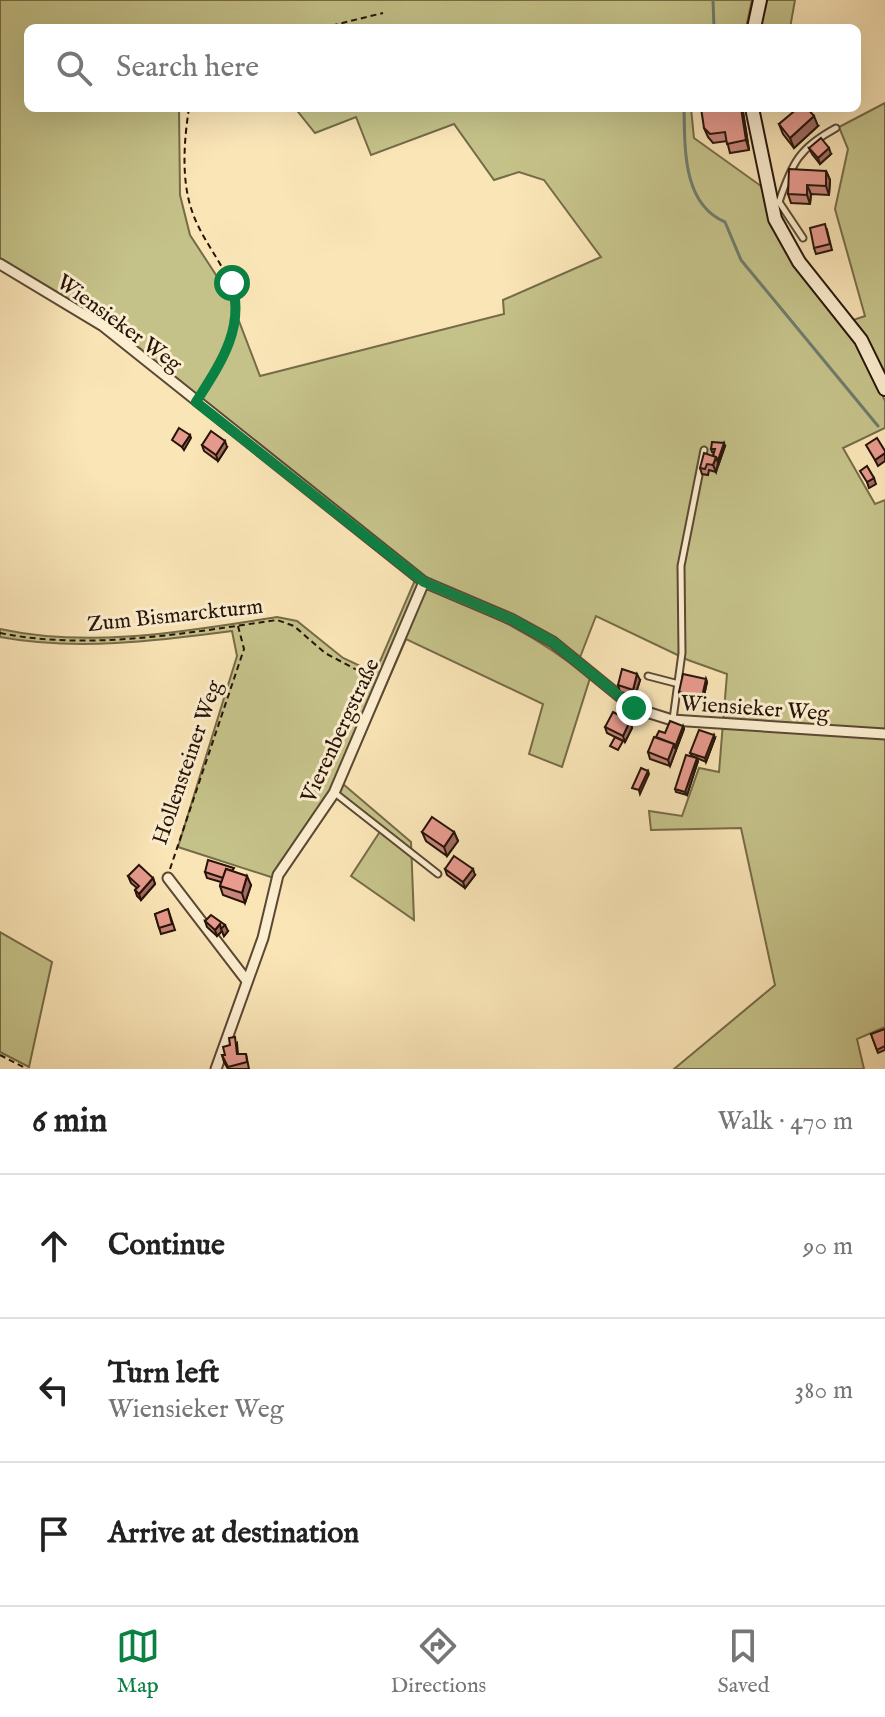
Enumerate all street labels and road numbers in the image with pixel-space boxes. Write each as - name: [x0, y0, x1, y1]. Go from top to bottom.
- street label: Wiensieker Weg: [50, 269, 188, 379]
- street label: Zum Bismarckturm: [86, 593, 265, 639]
- street label: Vierenbergstraße: [295, 654, 387, 808]
- street label: Hollensteiner Weg: [147, 676, 229, 849]
- street label: Wiensieker Weg: [680, 690, 831, 728]

